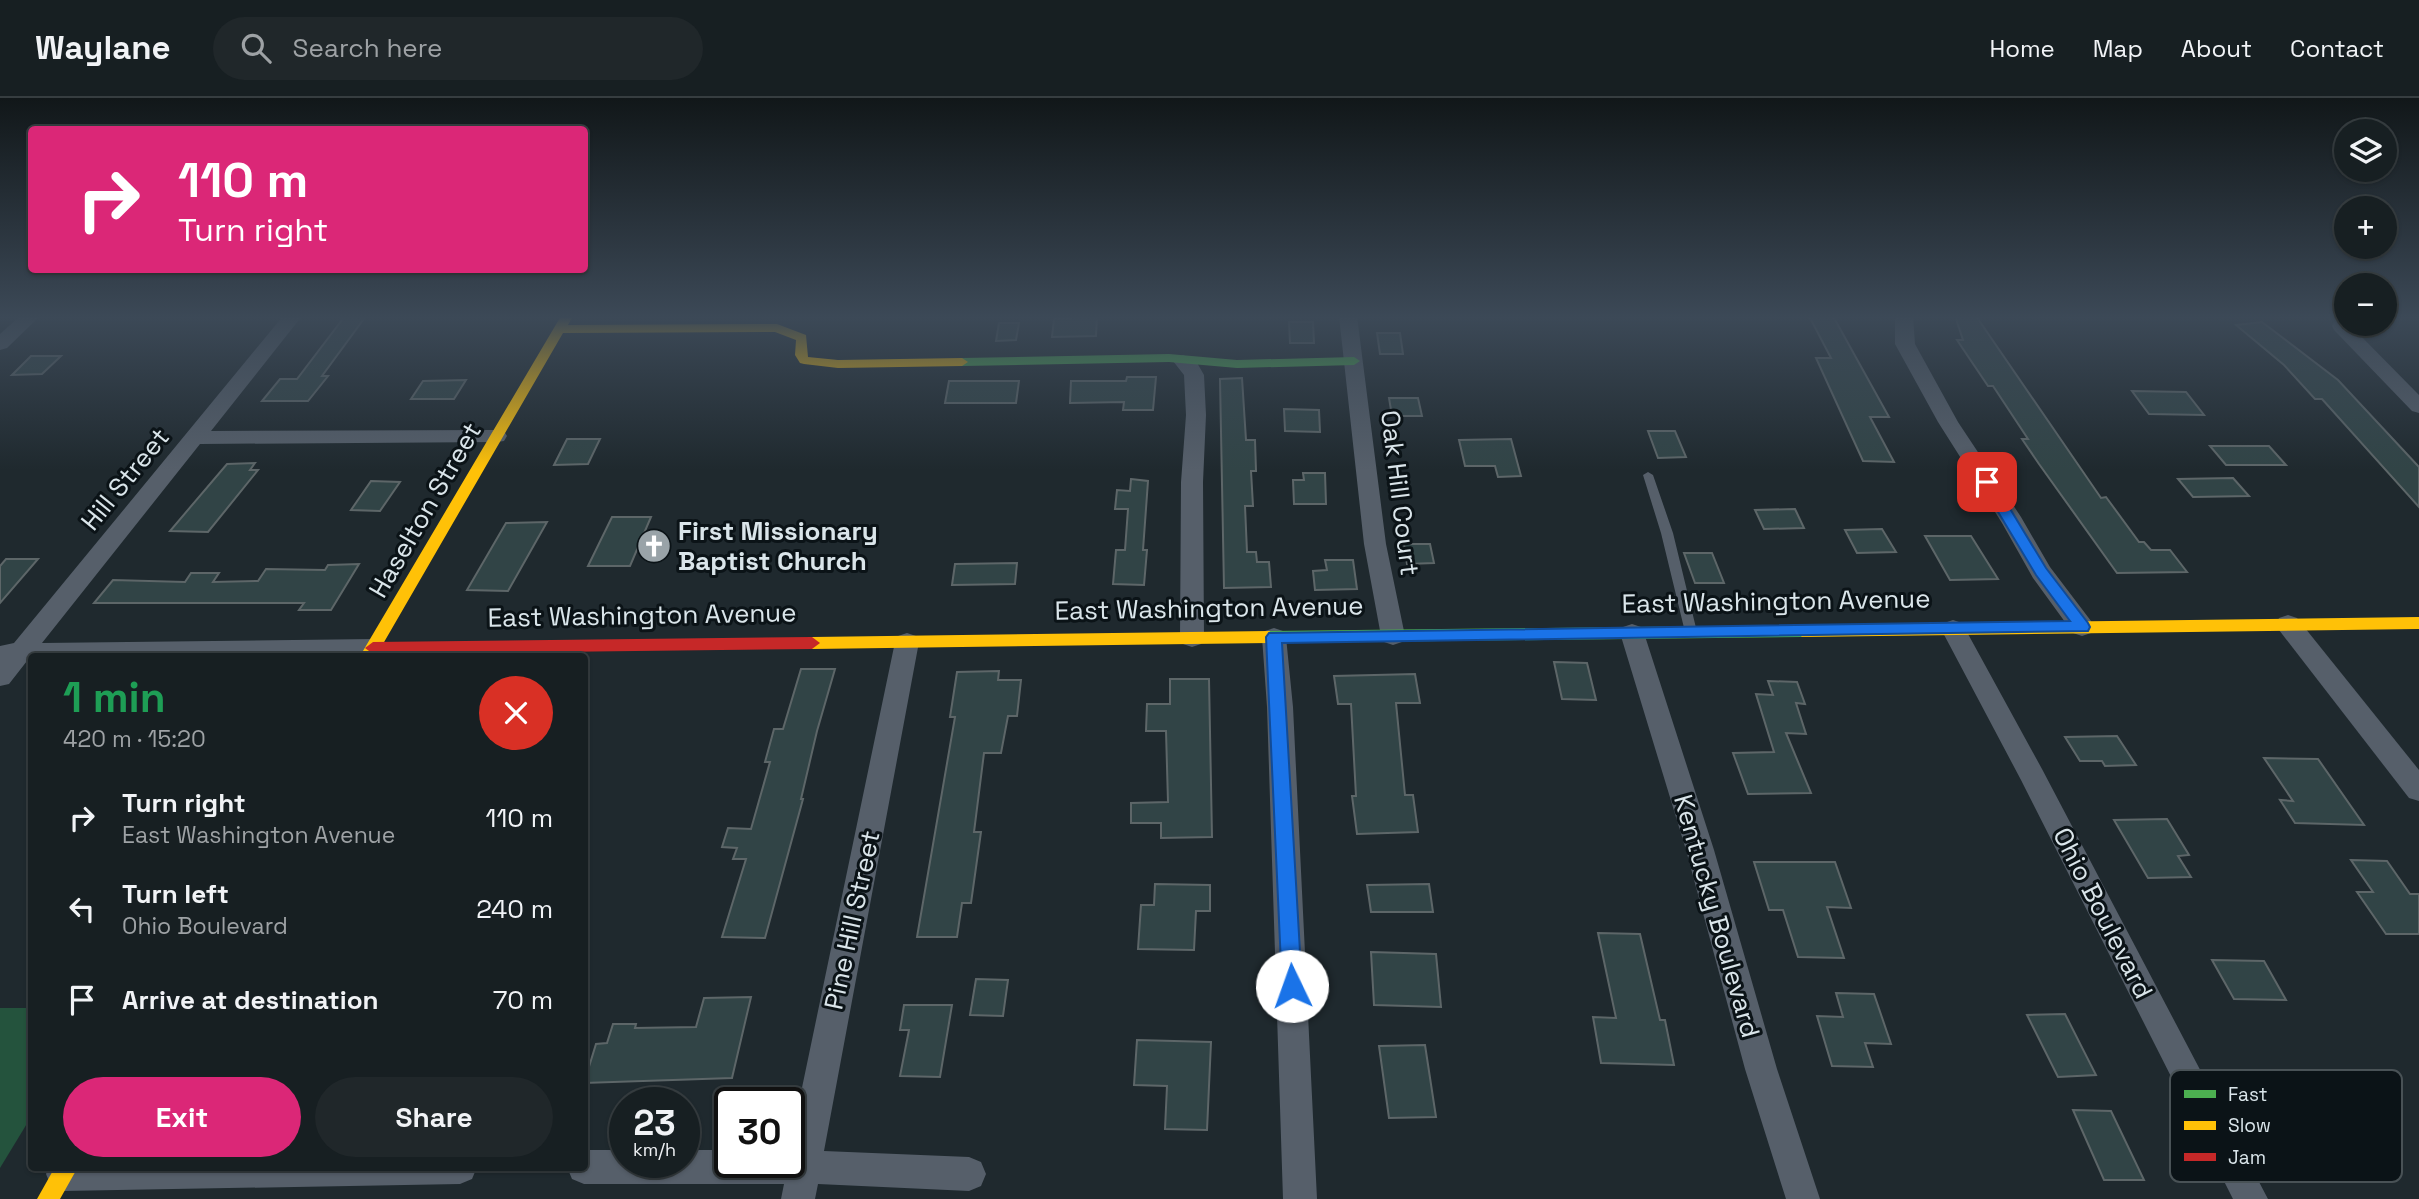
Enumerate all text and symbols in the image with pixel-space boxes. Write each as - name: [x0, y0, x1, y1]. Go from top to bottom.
- search box: [213, 17, 703, 80]
- text: Waylane: [35, 27, 171, 69]
- icon: search: [237, 29, 275, 67]
- text: Search here: [293, 31, 442, 65]
- text: Home: [1989, 33, 2055, 64]
- text: Map: [2093, 33, 2143, 64]
- text: About: [2181, 33, 2252, 64]
- text: Contact: [2290, 33, 2384, 64]
- map controls: [2334, 119, 2397, 336]
- button: layers: [2334, 119, 2397, 182]
- text: 110 m: [178, 149, 308, 211]
- icon: right: [63, 154, 154, 245]
- button: +: [2334, 196, 2397, 259]
- text: Turn right: [178, 210, 328, 250]
- button: −: [2334, 273, 2397, 336]
- street label: Oak Hill Court: [1373, 408, 1427, 578]
- street label: Haselton Street: [361, 416, 489, 604]
- street label: Hill Street: [73, 421, 177, 537]
- pin: [1957, 452, 2017, 512]
- icon: arrive: [1968, 463, 2006, 501]
- place label: First Missionary Baptist Church: [678, 514, 878, 578]
- church icon: First Missionary Baptist Church: [635, 527, 673, 565]
- street label: East Washington Avenue: [1621, 581, 1931, 621]
- street label: East Washington Avenue: [1054, 588, 1364, 628]
- street label: East Washington Avenue: [487, 595, 797, 635]
- text: 1 min: [63, 671, 166, 724]
- button: close: [479, 676, 553, 750]
- text: 420 m · 15:20: [63, 724, 206, 754]
- text: Turn right: [122, 786, 246, 820]
- street label: Kentucky Boulevard: [1666, 791, 1768, 1041]
- icon: right: [63, 799, 101, 837]
- text: 110 m: [486, 801, 553, 835]
- text: East Washington Avenue: [122, 820, 395, 850]
- street label: Ohio Boulevard: [2045, 822, 2161, 1004]
- street label: Pine Hill Street: [816, 827, 888, 1013]
- text: Turn left: [122, 877, 229, 911]
- icon: left: [63, 890, 101, 928]
- text: 240 m: [476, 892, 553, 926]
- text: Ohio Boulevard: [122, 911, 288, 941]
- position arrow: [1255, 949, 1329, 1023]
- icon: arrive: [63, 981, 101, 1019]
- text: Arrive at destination: [122, 983, 379, 1017]
- text: 70 m: [493, 983, 553, 1017]
- legend: [2170, 1070, 2402, 1182]
- button: Exit: [63, 1077, 301, 1157]
- button: Share: [315, 1077, 553, 1157]
- text: Fast: [2228, 1082, 2268, 1107]
- speed limit sign: 30: [714, 1087, 805, 1178]
- text: 23: [633, 1101, 676, 1145]
- text: Slow: [2228, 1113, 2271, 1138]
- text: km/h: [633, 1138, 676, 1161]
- text: Jam: [2228, 1145, 2266, 1170]

